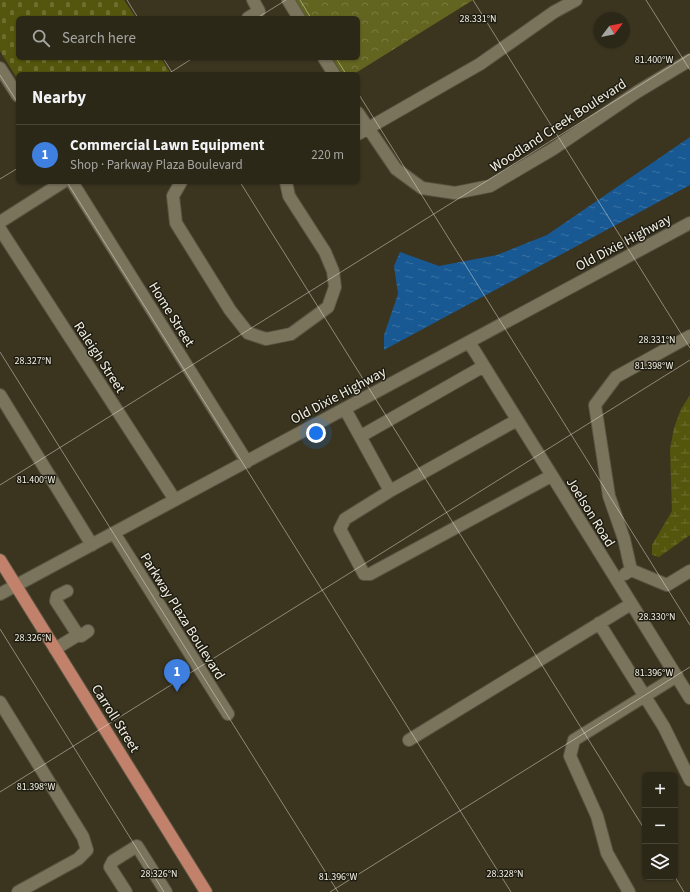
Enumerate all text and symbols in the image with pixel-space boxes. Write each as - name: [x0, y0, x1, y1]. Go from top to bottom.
- text: 28.331°N: [459, 12, 497, 26]
- north arrow: [594, 12, 630, 48]
- search box: [16, 16, 360, 60]
- icon: search: [30, 27, 52, 49]
- text: Search here: [62, 28, 136, 49]
- text: 81.400°W: [635, 53, 673, 67]
- street label: Woodland Creek Boulevard: [486, 74, 631, 178]
- text: Nearby: [32, 86, 86, 110]
- text: Commercial Lawn Equipment: [70, 135, 264, 156]
- text: 1: [42, 146, 48, 164]
- text: 220 m: [311, 146, 344, 164]
- text: Shop · Parkway Plaza Boulevard: [70, 156, 243, 174]
- street label: Old Dixie Highway: [572, 209, 675, 277]
- street label: Home Street: [143, 278, 199, 351]
- street label: Raleigh Street: [69, 318, 130, 397]
- text: 28.331°N: [638, 333, 676, 347]
- text: 28.327°N: [14, 354, 52, 368]
- text: 81.398°W: [635, 359, 673, 373]
- street label: Old Dixie Highway: [287, 362, 390, 430]
- your location: [306, 423, 326, 443]
- text: 81.400°W: [17, 473, 55, 487]
- street label: Joelson Road: [561, 474, 620, 551]
- street label: Parkway Plaza Boulevard: [135, 549, 229, 684]
- text: 28.330°N: [638, 610, 676, 624]
- text: 28.326°N: [14, 631, 52, 645]
- pin: 1: [164, 659, 190, 692]
- text: 81.396°W: [635, 666, 673, 680]
- street label: Carroll Street: [86, 680, 144, 757]
- map controls: [642, 772, 678, 880]
- button: +: [642, 772, 678, 808]
- text: 81.398°W: [17, 780, 55, 794]
- button: −: [642, 808, 678, 844]
- button: layers: [642, 844, 678, 880]
- text: 28.326°N: [140, 867, 178, 881]
- text: 28.328°N: [486, 867, 524, 881]
- text: 81.396°W: [319, 870, 357, 884]

